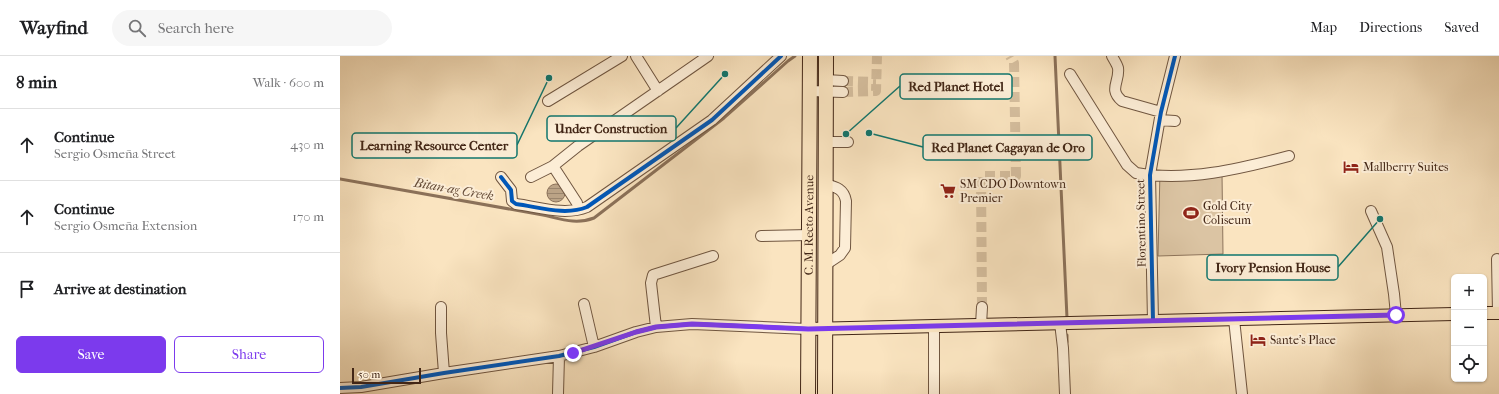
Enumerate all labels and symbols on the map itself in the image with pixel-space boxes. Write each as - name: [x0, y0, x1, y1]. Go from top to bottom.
- callout: Red Planet Hotel: [900, 74, 1012, 99]
- text: Red Planet Hotel: [908, 79, 1004, 94]
- callout: Under Construction: [547, 116, 676, 141]
- text: Under Construction: [554, 121, 668, 136]
- callout: Learning Resource Center: [352, 133, 517, 158]
- callout: Red Planet Cagayan de Oro: [923, 135, 1092, 160]
- text: Learning Resource Center: [360, 138, 509, 154]
- text: Red Planet Cagayan de Oro: [931, 140, 1085, 156]
- hotel icon: Mallberry Suites: [1342, 158, 1360, 176]
- place label: Mallberry Suites: [1363, 160, 1449, 174]
- water label: Bitan-ag Creek: [412, 174, 495, 203]
- street label: C. M. Recto Avenue: [802, 175, 816, 275]
- place label: SM CDO Downtown Premier: [960, 177, 1066, 205]
- street label: Florentino Street: [1133, 178, 1149, 267]
- supermarket icon: SM CDO Downtown Premier: [939, 182, 957, 200]
- place label: Gold City Coliseum: [1203, 199, 1253, 227]
- sports icon: Gold City Coliseum: [1182, 204, 1200, 222]
- callout: Ivory Pension House: [1207, 255, 1338, 280]
- text: Ivory Pension House: [1216, 260, 1331, 276]
- route start: [1387, 306, 1405, 324]
- hotel icon: Sante's Place: [1249, 331, 1267, 349]
- place label: Sante's Place: [1270, 333, 1336, 347]
- route end: [564, 344, 582, 362]
- scale bar: [352, 366, 421, 385]

